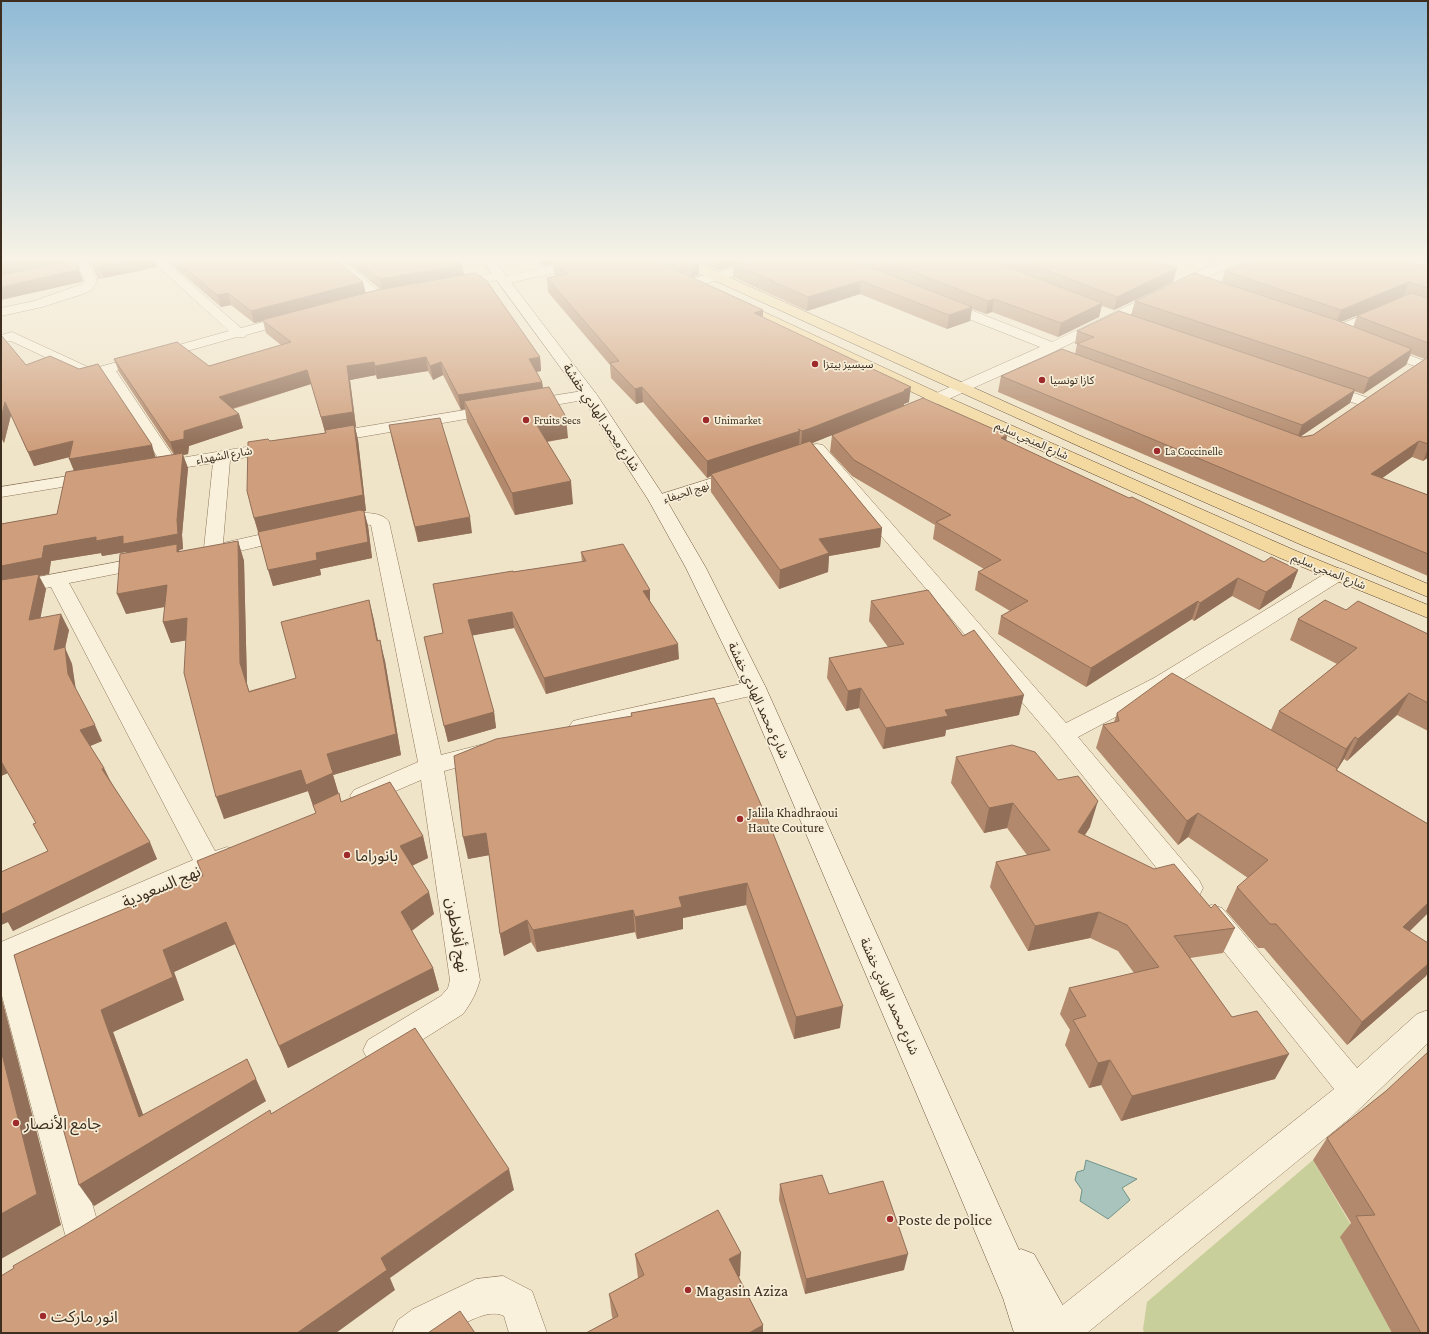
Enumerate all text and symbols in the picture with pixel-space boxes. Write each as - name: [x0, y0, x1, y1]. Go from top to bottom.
- place label: سيسيز بيتزا: [823, 358, 874, 371]
- marker: سيسيز بيتزا: [810, 359, 820, 369]
- street label: شارع محمد الهادي خفشة: [557, 361, 643, 476]
- place label: كازا تونسيا: [1050, 374, 1095, 387]
- marker: كازا تونسيا: [1037, 375, 1047, 385]
- place label: Fruits Secs: [534, 414, 581, 426]
- place label: Unimarket: [714, 414, 762, 426]
- marker: Fruits Secs: [521, 415, 531, 425]
- marker: Unimarket: [701, 415, 711, 425]
- street label: شارع المنجي سليم: [992, 419, 1071, 465]
- street label: شارع الشهداء: [195, 444, 254, 468]
- place label: La Coccinelle: [1165, 445, 1223, 457]
- marker: La Coccinelle: [1152, 446, 1162, 456]
- street label: نهج الحيفاء: [662, 479, 711, 507]
- street label: شارع المنجي سليم: [1289, 551, 1368, 595]
- street label: شارع محمد الهادي خفشة: [722, 640, 792, 762]
- place label: Jalila Khadhraoui Haute Couture: [747, 805, 839, 835]
- marker: Jalila Khadhraoui Haute Couture: [735, 814, 745, 824]
- place label: بانوراما: [355, 847, 398, 865]
- marker: بانوراما: [342, 850, 352, 860]
- street label: نهج السعودية: [119, 862, 204, 914]
- street label: نهج أفلاطون: [439, 896, 473, 974]
- street label: شارع محمد الهادي خفشة: [854, 935, 922, 1058]
- place label: جامع الأنصار: [23, 1115, 101, 1136]
- marker: جامع الأنصار: [11, 1118, 21, 1128]
- place label: Poste de police: [898, 1211, 992, 1229]
- marker: Poste de police: [885, 1214, 895, 1224]
- place label: Magasin Aziza: [696, 1282, 789, 1300]
- marker: Magasin Aziza: [683, 1285, 693, 1295]
- place label: انور ماركت: [51, 1308, 118, 1326]
- marker: انور ماركت: [38, 1311, 48, 1321]

